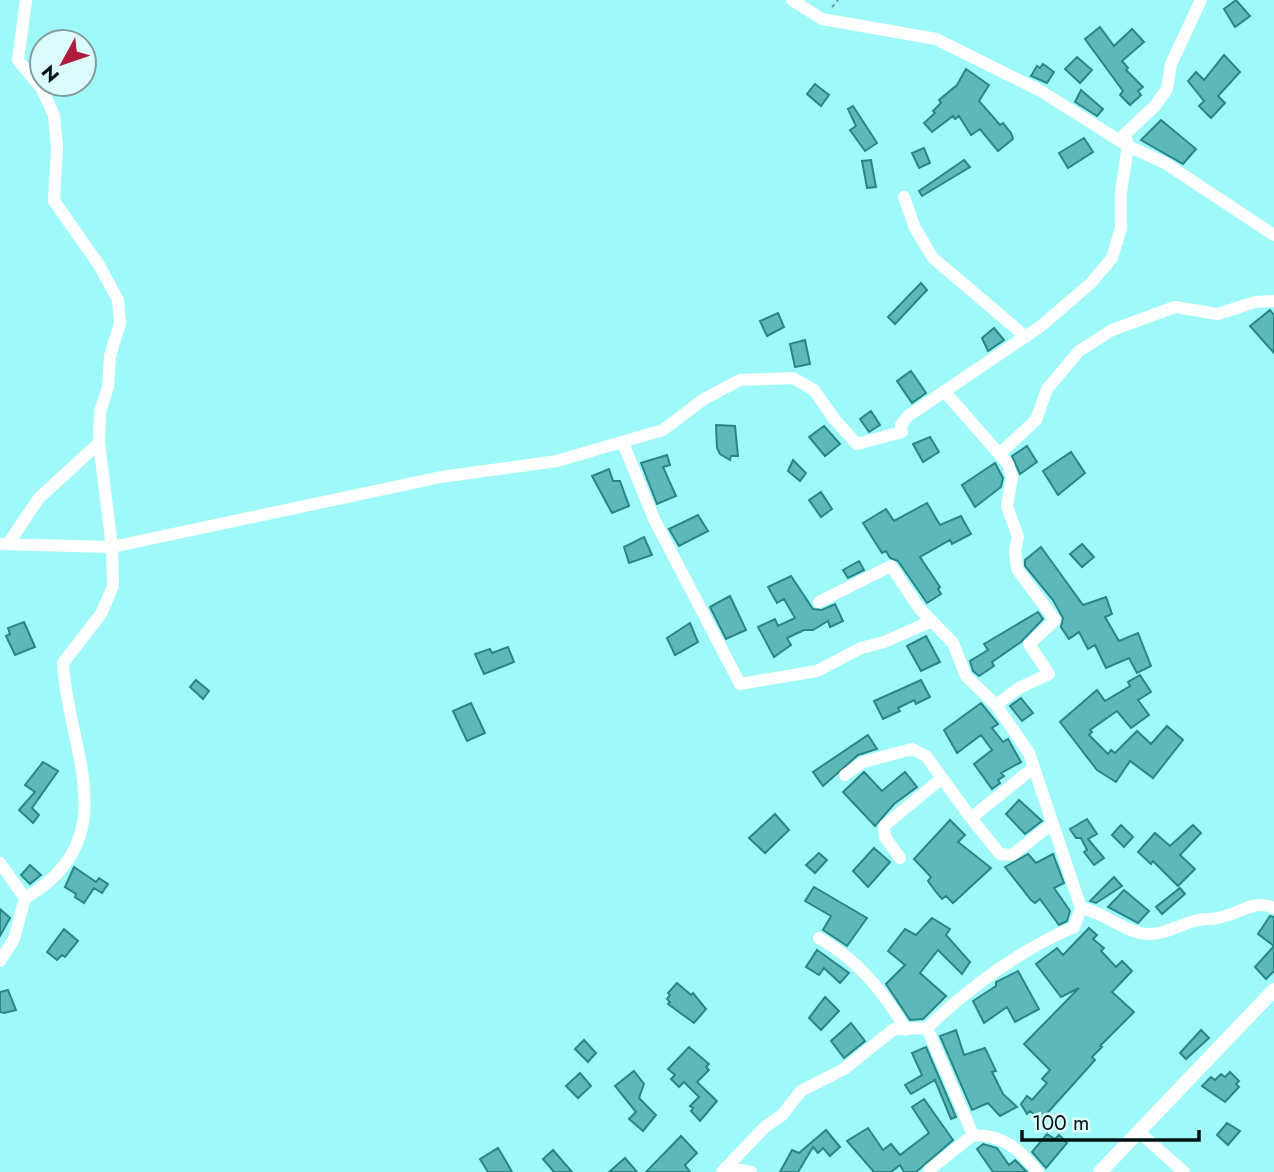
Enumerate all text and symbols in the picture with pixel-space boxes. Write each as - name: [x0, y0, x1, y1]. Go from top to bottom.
- north arrow: [28, 28, 98, 98]
- text: N: [35, 59, 66, 88]
- scale bar: [1022, 1098, 1199, 1142]
- text: 100 m: [1032, 1108, 1089, 1138]

